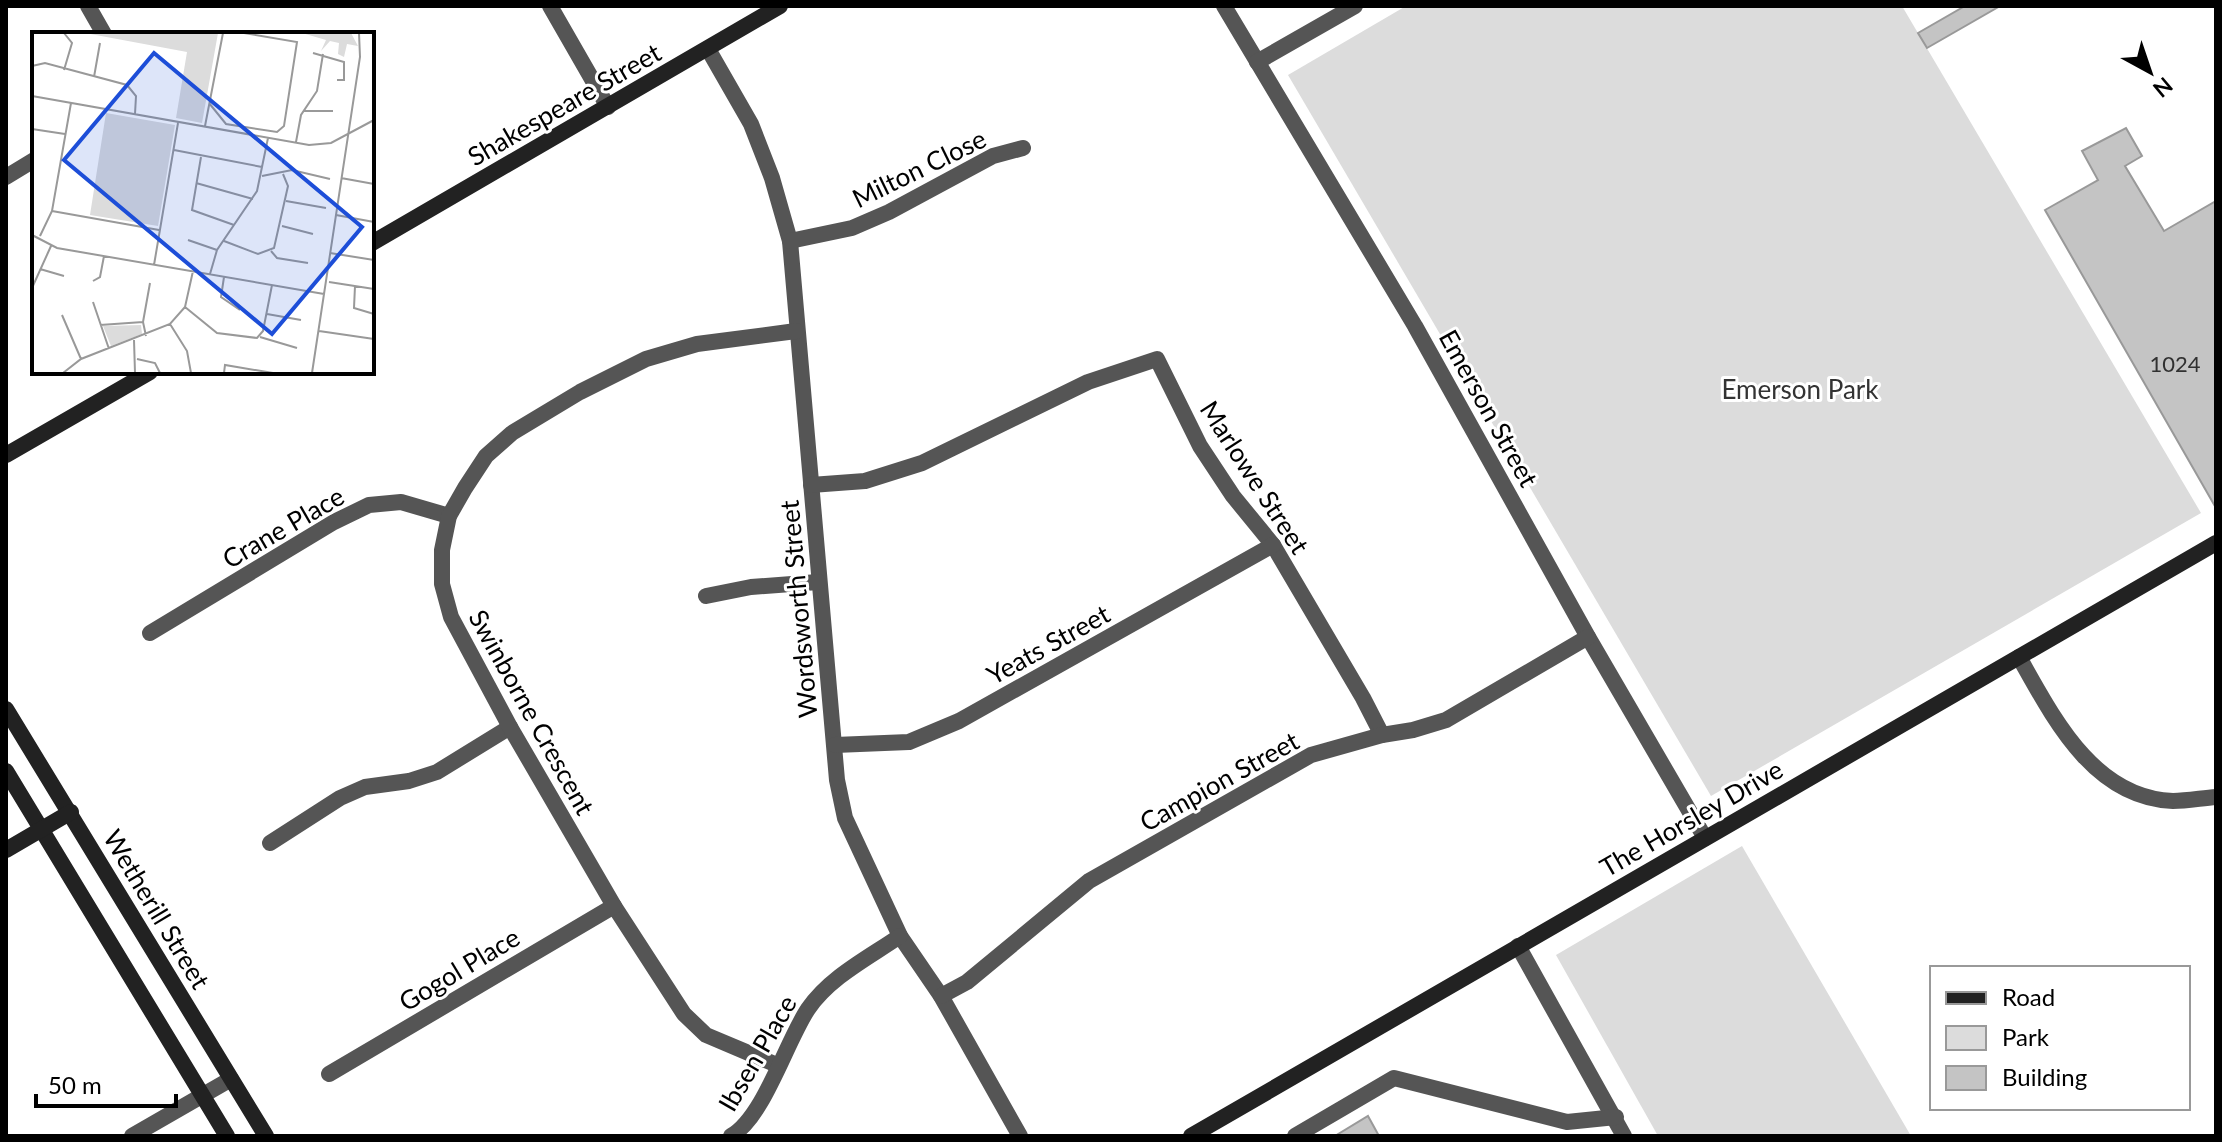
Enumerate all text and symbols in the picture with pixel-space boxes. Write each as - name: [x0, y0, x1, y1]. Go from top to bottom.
- inset map: [32, 32, 374, 374]
- north arrow: [2110, 32, 2190, 112]
- street label: Shakespeare Street: [462, 35, 667, 172]
- text: N: [2148, 72, 2178, 103]
- street label: Milton Close: [847, 122, 991, 214]
- street label: Emerson Street: [1433, 324, 1546, 493]
- house number: 1024: [2149, 350, 2201, 377]
- park label: Emerson Park: [1721, 373, 1879, 405]
- street label: Marlowe Street: [1194, 395, 1317, 560]
- street label: Crane Place: [217, 479, 349, 575]
- street label: Wordsworth Street: [772, 498, 823, 719]
- street label: Yeats Street: [981, 597, 1116, 691]
- street label: Swinborne Crescent: [462, 604, 602, 821]
- street label: Campion Street: [1134, 724, 1305, 838]
- street label: The Horsley Drive: [1594, 753, 1788, 883]
- street label: Wetherill Street: [97, 824, 217, 995]
- street label: Gogol Place: [393, 921, 525, 1017]
- legend: [1930, 966, 2190, 1110]
- text: Road: [2002, 982, 2055, 1011]
- street label: Ibsen Place: [711, 989, 803, 1117]
- text: Park: [2002, 1022, 2050, 1051]
- scale bar: [36, 1058, 176, 1108]
- text: Building: [2002, 1062, 2087, 1091]
- text: 50 m: [48, 1070, 102, 1099]

